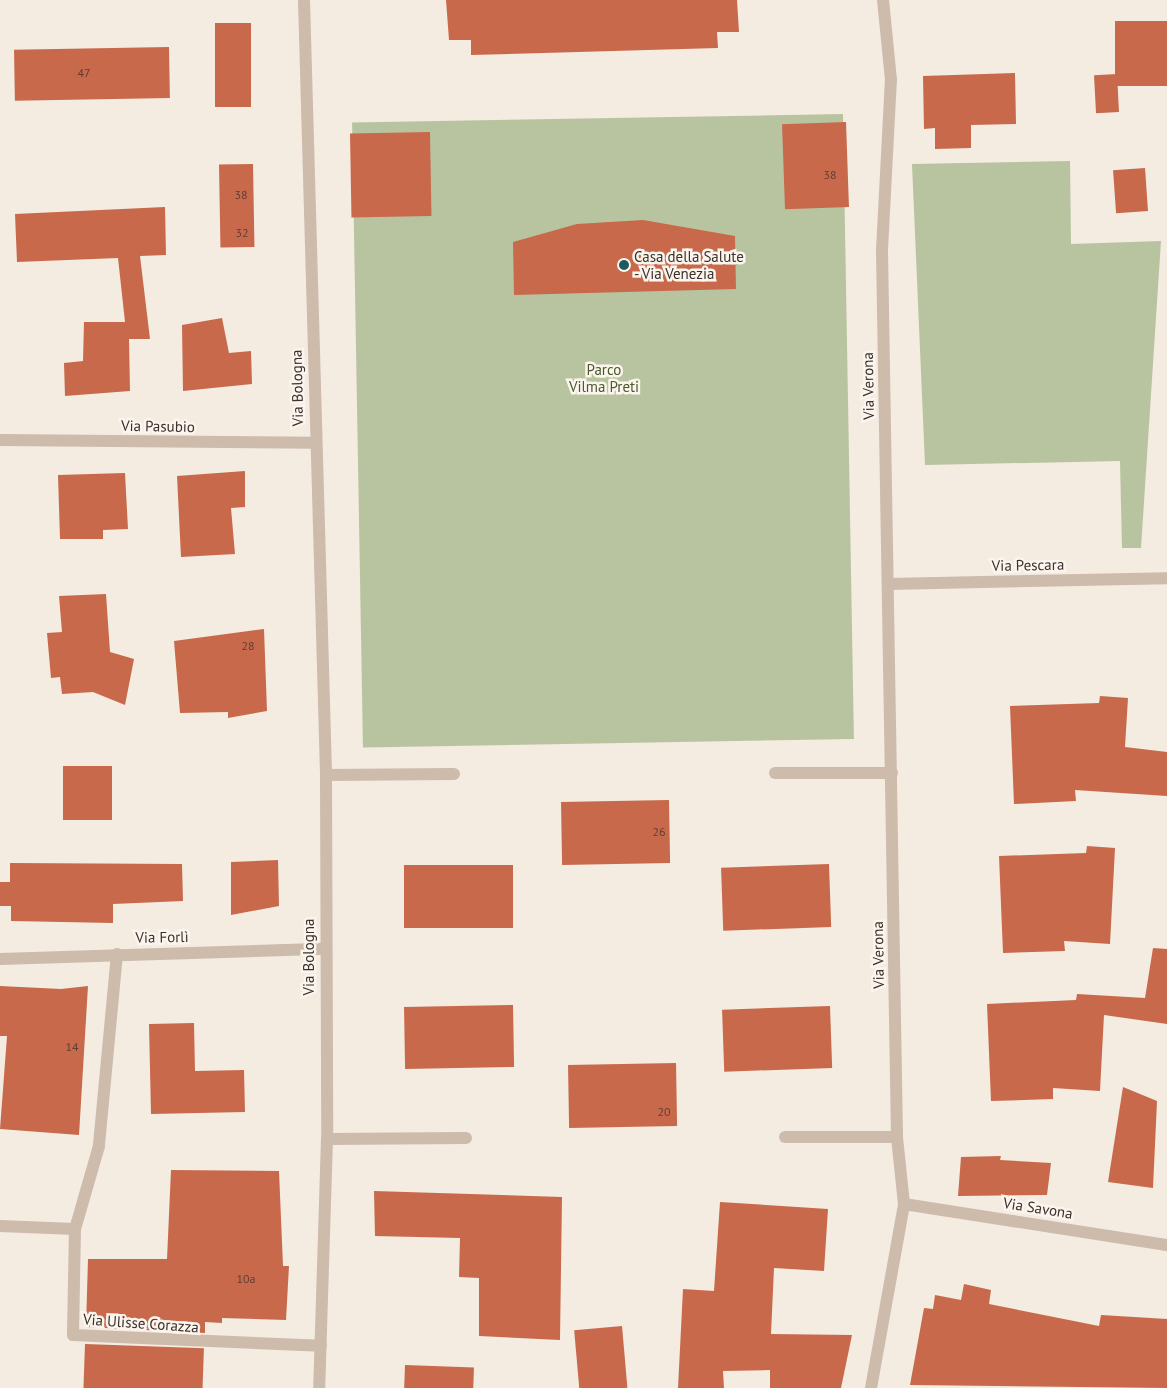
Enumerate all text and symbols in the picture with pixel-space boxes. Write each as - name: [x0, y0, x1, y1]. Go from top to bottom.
- house number: 47: [77, 66, 91, 80]
- house number: 38: [823, 168, 837, 182]
- house number: 38: [234, 188, 248, 202]
- house number: 32: [235, 226, 249, 240]
- place label: Casa della Salute - Via Venezia: [634, 247, 744, 282]
- marker: Casa della Salute - Via Venezia: [618, 259, 630, 271]
- street label: Via Bologna: [287, 349, 307, 427]
- street label: Via Verona: [858, 352, 878, 420]
- park label: Parco Vilma Preti: [569, 360, 639, 395]
- street label: Via Pasubio: [121, 416, 195, 436]
- street label: Via Pescara: [992, 555, 1064, 575]
- house number: 28: [241, 639, 255, 653]
- house number: 26: [652, 825, 666, 839]
- street label: Via Bologna: [300, 919, 318, 995]
- street label: Via Verona: [868, 921, 888, 989]
- street label: Via Forlì: [135, 928, 189, 946]
- house number: 14: [65, 1040, 79, 1054]
- house number: 20: [657, 1105, 671, 1119]
- street label: Via Savona: [1002, 1194, 1074, 1222]
- house number: 10a: [236, 1272, 256, 1286]
- street label: Via Ulisse Corazza: [83, 1310, 199, 1336]

